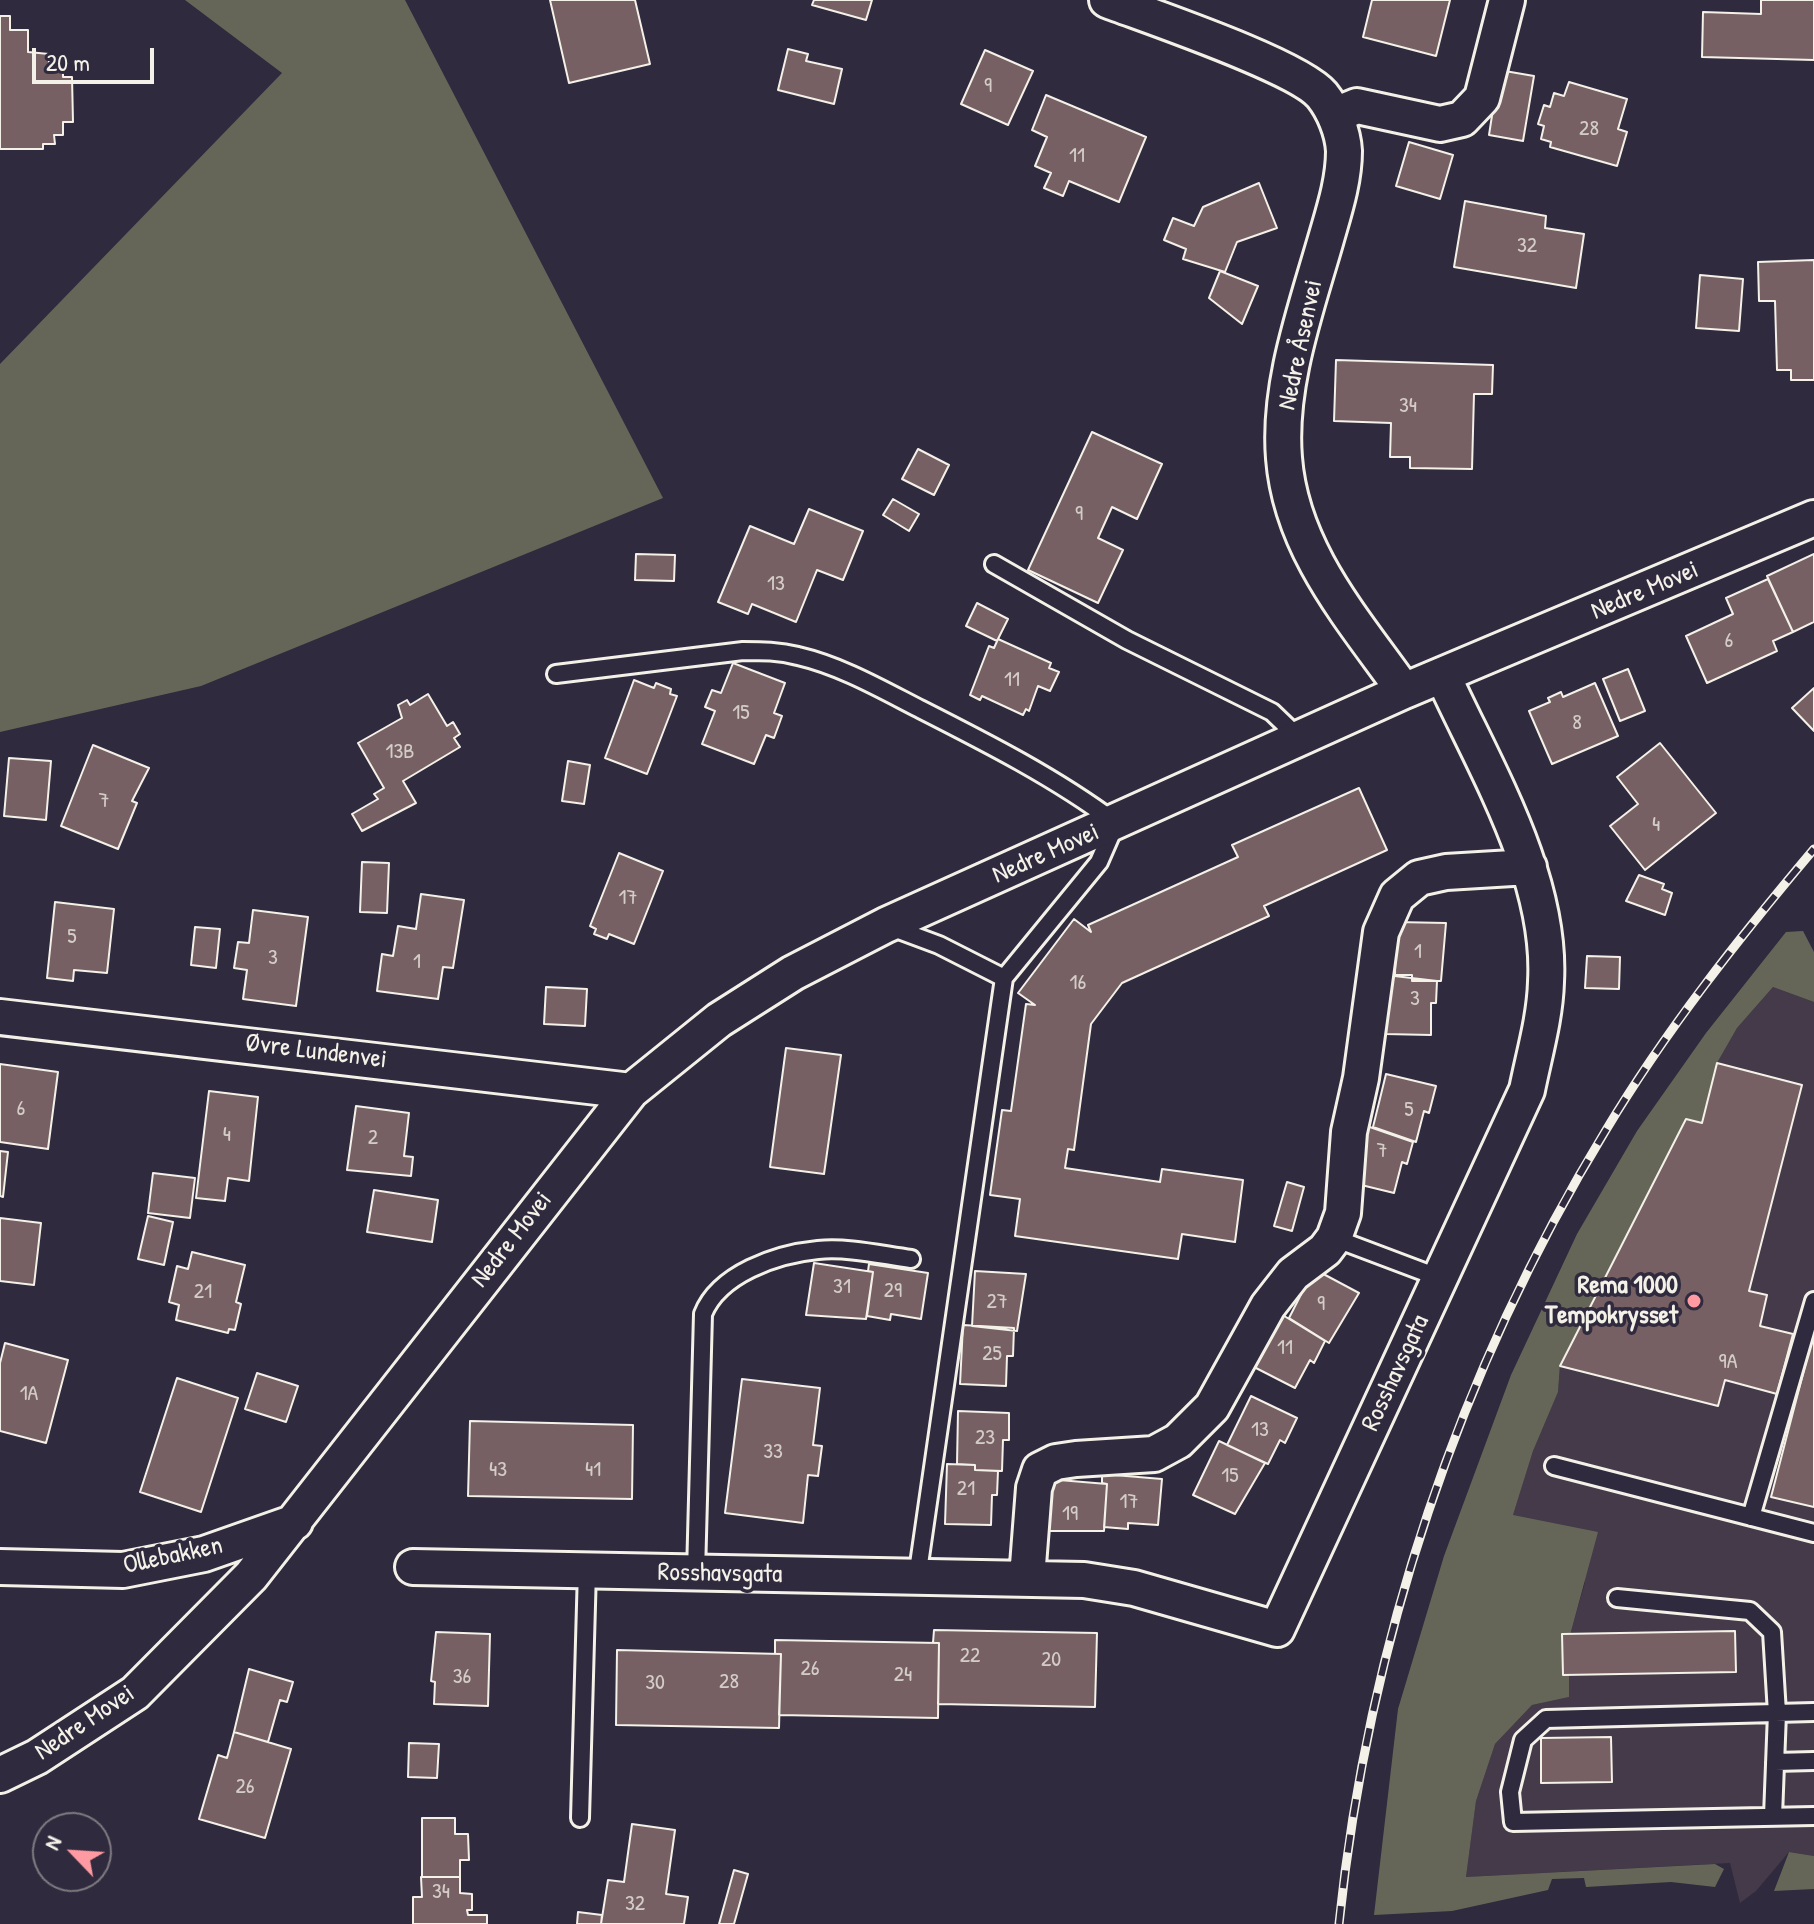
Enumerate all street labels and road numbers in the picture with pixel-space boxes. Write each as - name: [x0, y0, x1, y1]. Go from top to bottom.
- street label: Nedre Åsenvei: [1272, 277, 1330, 413]
- street label: Nedre Movei: [1587, 555, 1703, 627]
- street label: Nedre Movei: [988, 817, 1104, 891]
- street label: Øvre Lundenvei: [244, 1028, 388, 1076]
- street label: Nedre Movei: [465, 1186, 559, 1294]
- street label: Rosshavsgata: [1356, 1310, 1436, 1436]
- street label: Ollebakken: [121, 1530, 225, 1582]
- street label: Rosshavsgata: [657, 1557, 783, 1591]
- street label: Nedre Movei: [29, 1678, 141, 1768]

